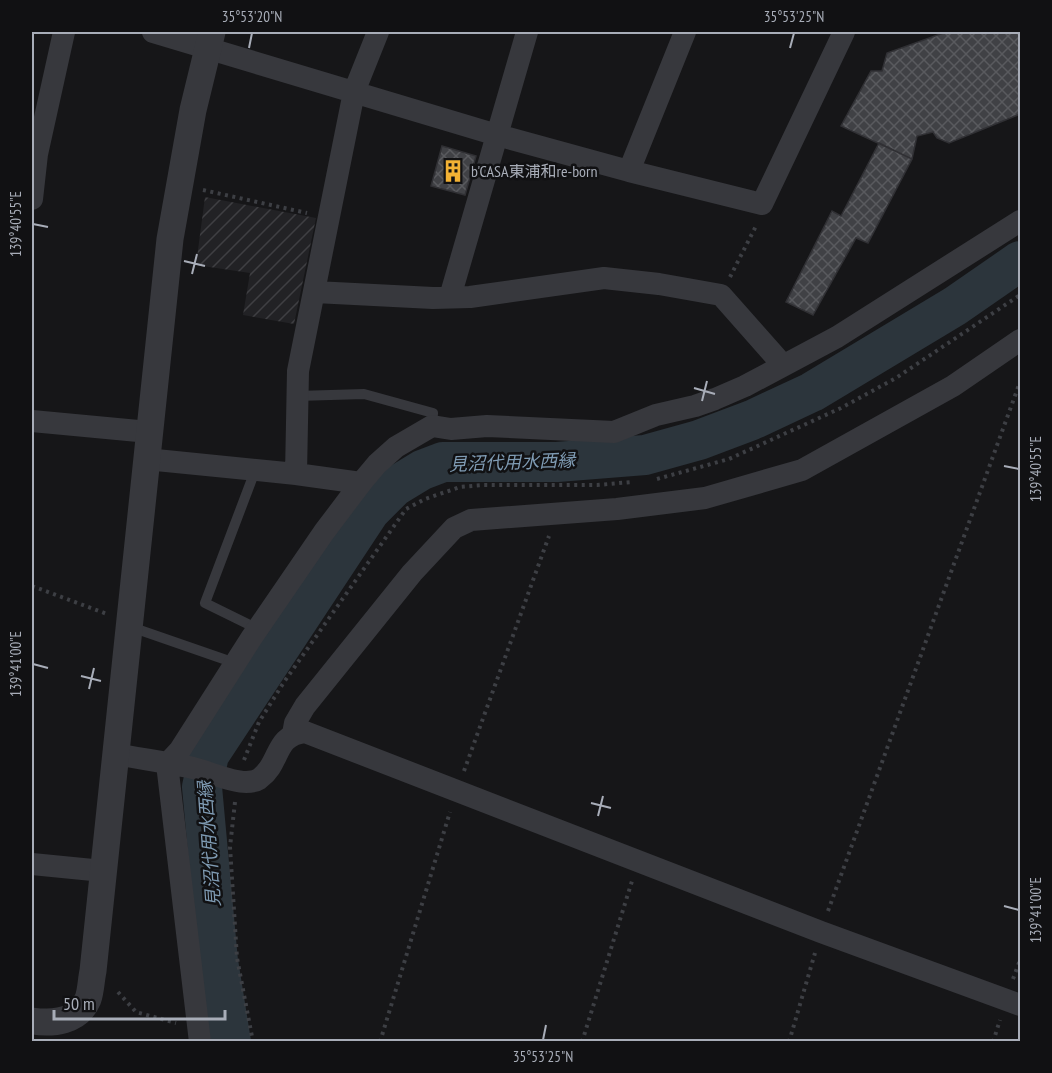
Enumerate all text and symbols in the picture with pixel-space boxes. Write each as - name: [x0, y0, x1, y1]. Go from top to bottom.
- text: 35°53'20"N: [222, 7, 282, 26]
- text: 35°53'25"N: [764, 7, 824, 26]
- building icon: b'CASA東浦和re-born: [440, 158, 466, 184]
- place label: b'CASA東浦和re-born: [471, 161, 597, 181]
- text: 139°40'55"E: [6, 191, 25, 257]
- text: 139°40'55"E: [1026, 436, 1045, 502]
- water label: 見沼代用水西縁: [449, 448, 577, 476]
- text: 139°41'00"E: [6, 631, 25, 697]
- water label: 見沼代用水西縁: [193, 778, 225, 908]
- text: 139°41'00"E: [1026, 877, 1045, 943]
- scale bar: [54, 983, 225, 1021]
- text: 50 m: [63, 992, 95, 1015]
- text: 35°53'25"N: [513, 1047, 573, 1066]

